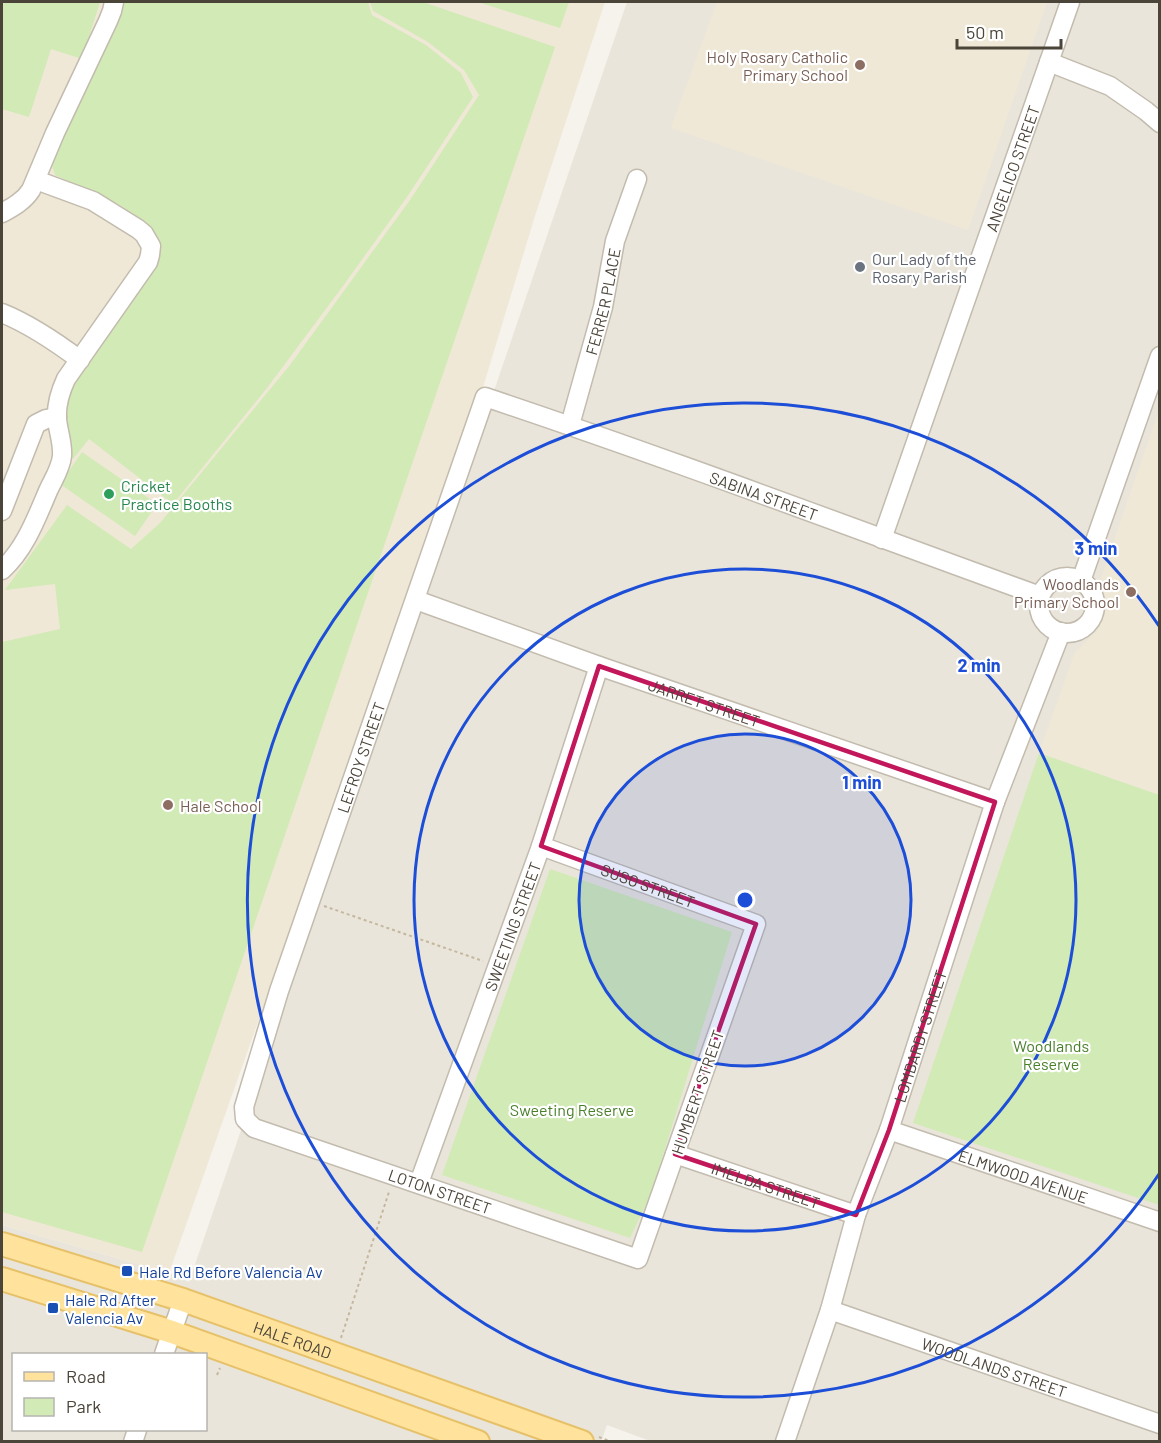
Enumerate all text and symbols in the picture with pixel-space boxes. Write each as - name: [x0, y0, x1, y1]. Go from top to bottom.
- scale bar: [957, 12, 1060, 50]
- text: 50 m: [966, 21, 1004, 43]
- place label: Holy Rosary Catholic Primary School: [707, 47, 848, 84]
- marker: Holy Rosary Catholic Primary School: [853, 58, 867, 72]
- street label: ANGELICO STREET: [981, 102, 1043, 234]
- street label: FERRER PLACE: [581, 246, 623, 357]
- place label: Our Lady of the Rosary Parish: [872, 249, 977, 286]
- marker: Our Lady of the Rosary Parish: [853, 260, 867, 274]
- street label: SABINA STREET: [707, 467, 821, 523]
- place label: Cricket Practice Booths: [121, 476, 232, 513]
- marker: Cricket Practice Booths: [102, 487, 116, 501]
- text: 3 min: [1075, 537, 1117, 559]
- place label: Woodlands Primary School: [1014, 574, 1119, 611]
- marker: Woodlands Primary School: [1124, 585, 1138, 599]
- text: 2 min: [957, 654, 1001, 676]
- street label: JARRET STREET: [646, 674, 763, 730]
- street label: LEFROY STREET: [332, 699, 388, 815]
- text: 1 min: [842, 771, 882, 793]
- place label: Hale School: [180, 796, 261, 815]
- marker: Hale School: [161, 798, 175, 812]
- street label: SWEETING STREET: [480, 859, 544, 993]
- street label: SUSO STREET: [599, 859, 698, 911]
- centre of rings: [735, 890, 755, 910]
- street label: LOMBARDY STREET: [889, 967, 950, 1104]
- street label: HUMBERT STREET: [667, 1027, 727, 1157]
- park label: Woodlands Reserve: [1013, 1036, 1089, 1073]
- park label: Sweeting Reserve: [510, 1100, 634, 1119]
- street label: ELMWOOD AVENUE: [956, 1145, 1091, 1206]
- street label: IMELDA STREET: [709, 1158, 823, 1212]
- street label: LOTON STREET: [386, 1165, 494, 1217]
- place label: Hale Rd Before Valencia Av: [139, 1262, 323, 1281]
- marker: Hale Rd Before Valencia Av: [120, 1264, 134, 1278]
- place label: Hale Rd After Valencia Av: [65, 1290, 156, 1327]
- marker: Hale Rd After Valencia Av: [46, 1301, 60, 1315]
- street label: HALE ROAD: [251, 1316, 334, 1362]
- street label: WOODLANDS STREET: [919, 1333, 1070, 1401]
- legend: [12, 1353, 207, 1431]
- text: Road: [66, 1365, 106, 1387]
- text: Park: [66, 1395, 101, 1417]

